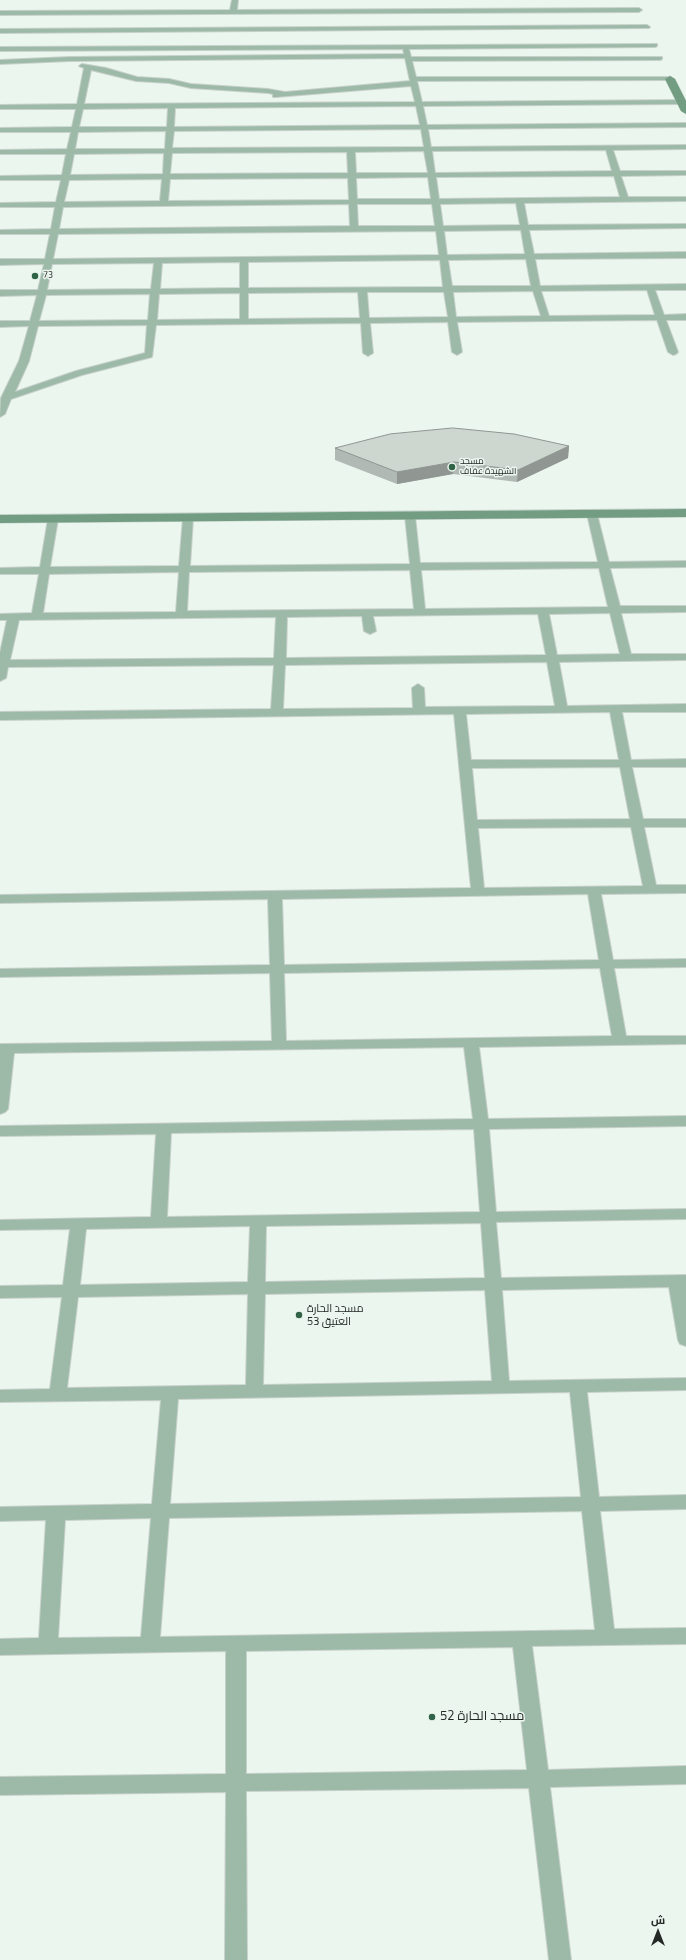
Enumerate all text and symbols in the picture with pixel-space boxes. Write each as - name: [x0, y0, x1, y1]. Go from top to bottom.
- marker: 73: [30, 271, 40, 281]
- place label: 73: [43, 271, 53, 281]
- place label: مسجد الشهيدة عفاف: [460, 457, 516, 478]
- marker: مسجد الشهيدة عفاف: [447, 462, 457, 472]
- place label: مسجد الحارة 53 العتيق: [307, 1302, 364, 1328]
- marker: مسجد الحارة 53 العتيق: [294, 1310, 304, 1320]
- place label: مسجد الحارة 52: [440, 1709, 524, 1725]
- marker: مسجد الحارة 52: [427, 1712, 437, 1722]
- north arrow: [638, 1912, 678, 1952]
- text: ش: [651, 1912, 665, 1928]

